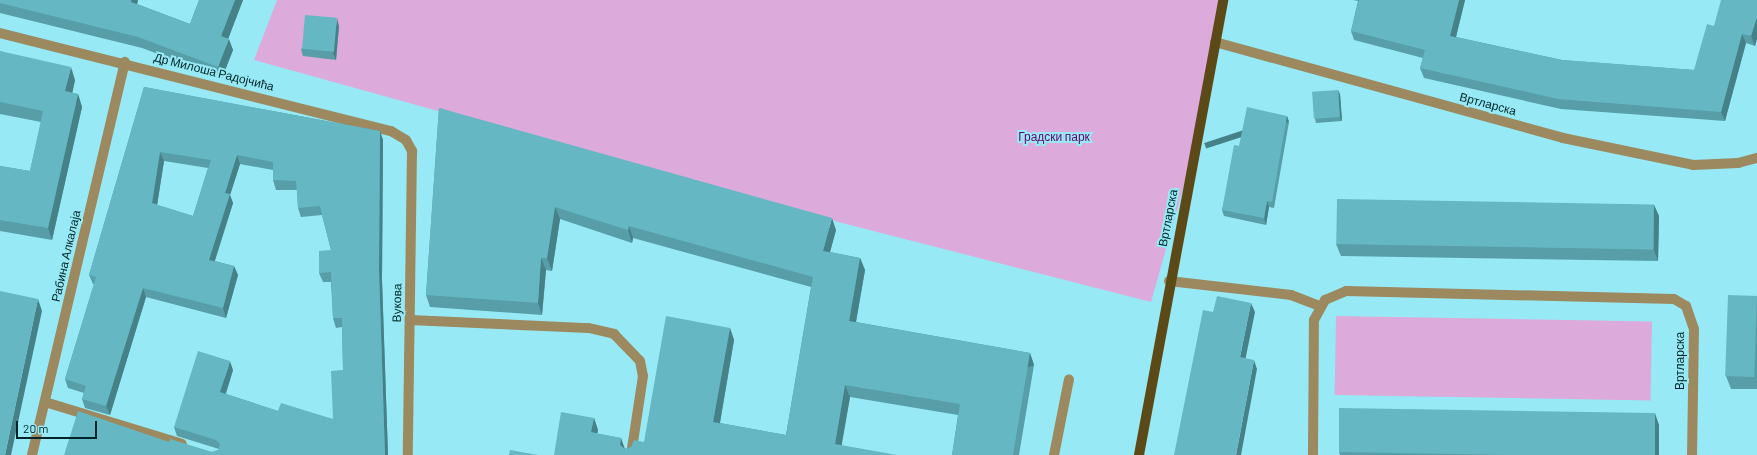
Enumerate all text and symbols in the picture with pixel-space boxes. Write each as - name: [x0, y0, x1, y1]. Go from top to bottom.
- street label: Др Милоша Радојчића: [152, 50, 276, 94]
- street label: Вртларска: [1458, 90, 1518, 118]
- park label: Градски парк: [1018, 130, 1090, 144]
- street label: Вртларска: [1155, 188, 1181, 248]
- street label: Рабина Алкалаја: [48, 209, 84, 303]
- street label: Вукова: [389, 283, 405, 323]
- street label: Вртларска: [1673, 332, 1687, 390]
- scale bar: [18, 413, 99, 439]
- text: 20 m: [23, 421, 49, 435]

